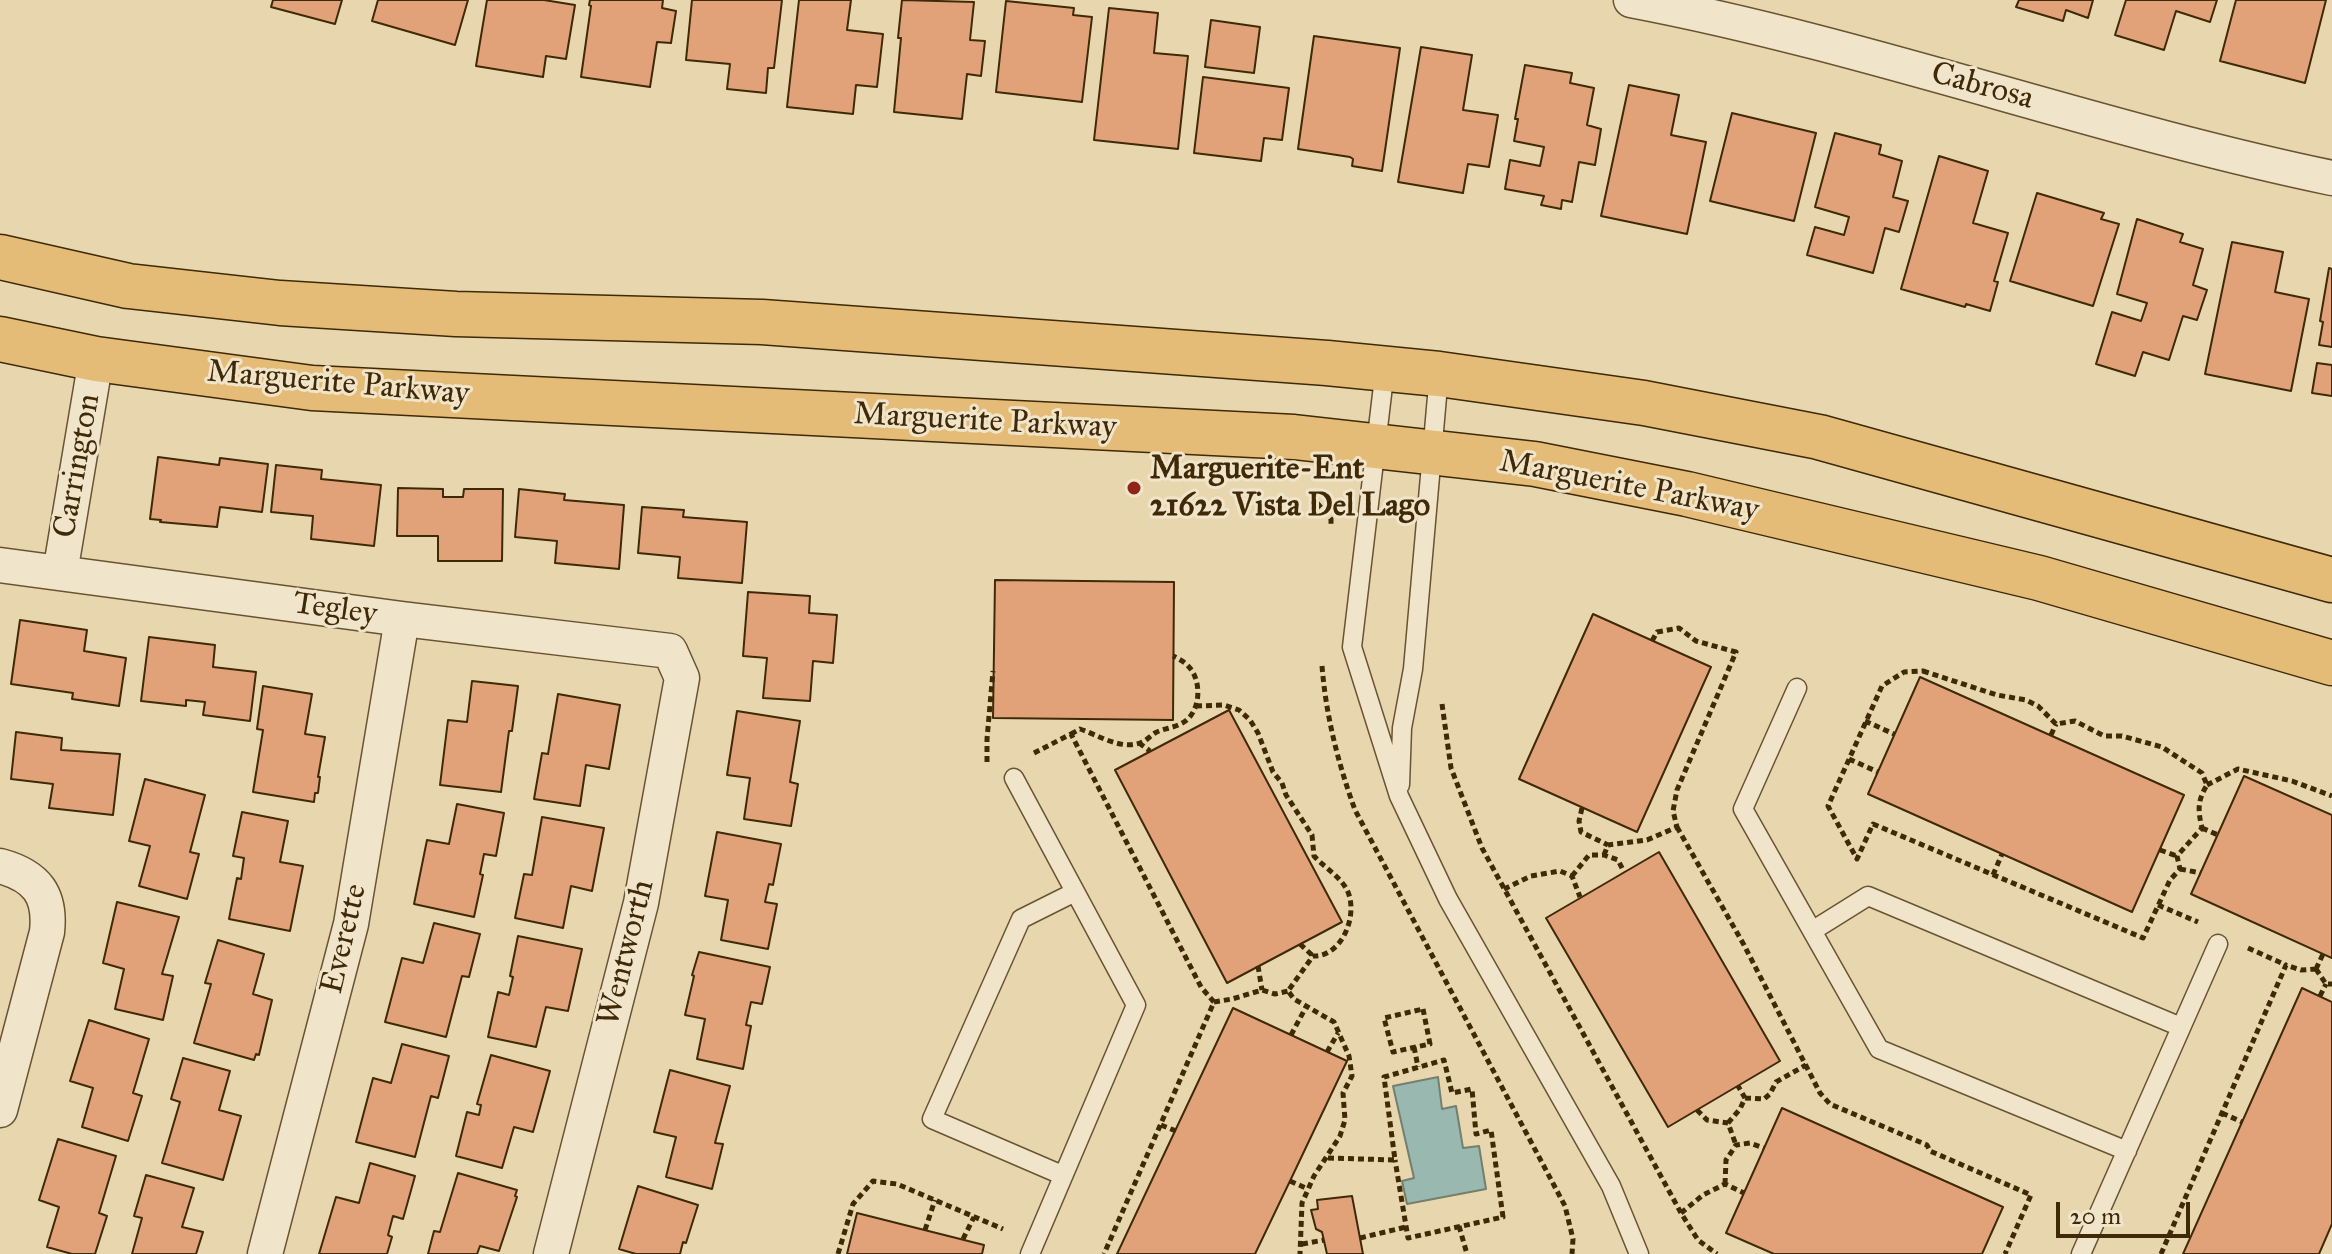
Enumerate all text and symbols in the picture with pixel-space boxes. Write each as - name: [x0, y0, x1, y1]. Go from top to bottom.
- street label: Cabrosa: [1927, 55, 2037, 119]
- street label: Marguerite Parkway: [205, 353, 471, 415]
- street label: Carrington: [46, 391, 110, 541]
- street label: Marguerite Parkway: [853, 396, 1117, 448]
- street label: Marguerite Parkway: [1496, 443, 1762, 531]
- place label: Marguerite-Ent 21622 Vista Del Lago: [1150, 451, 1430, 526]
- marker: Marguerite-Ent 21622 Vista Del Lago: [1125, 479, 1143, 497]
- street label: Tegley: [291, 585, 379, 635]
- street label: Wentworth: [590, 876, 664, 1030]
- street label: Everette: [314, 880, 376, 998]
- scale bar: [2060, 1186, 2194, 1236]
- text: 20 m: [2070, 1201, 2121, 1231]

